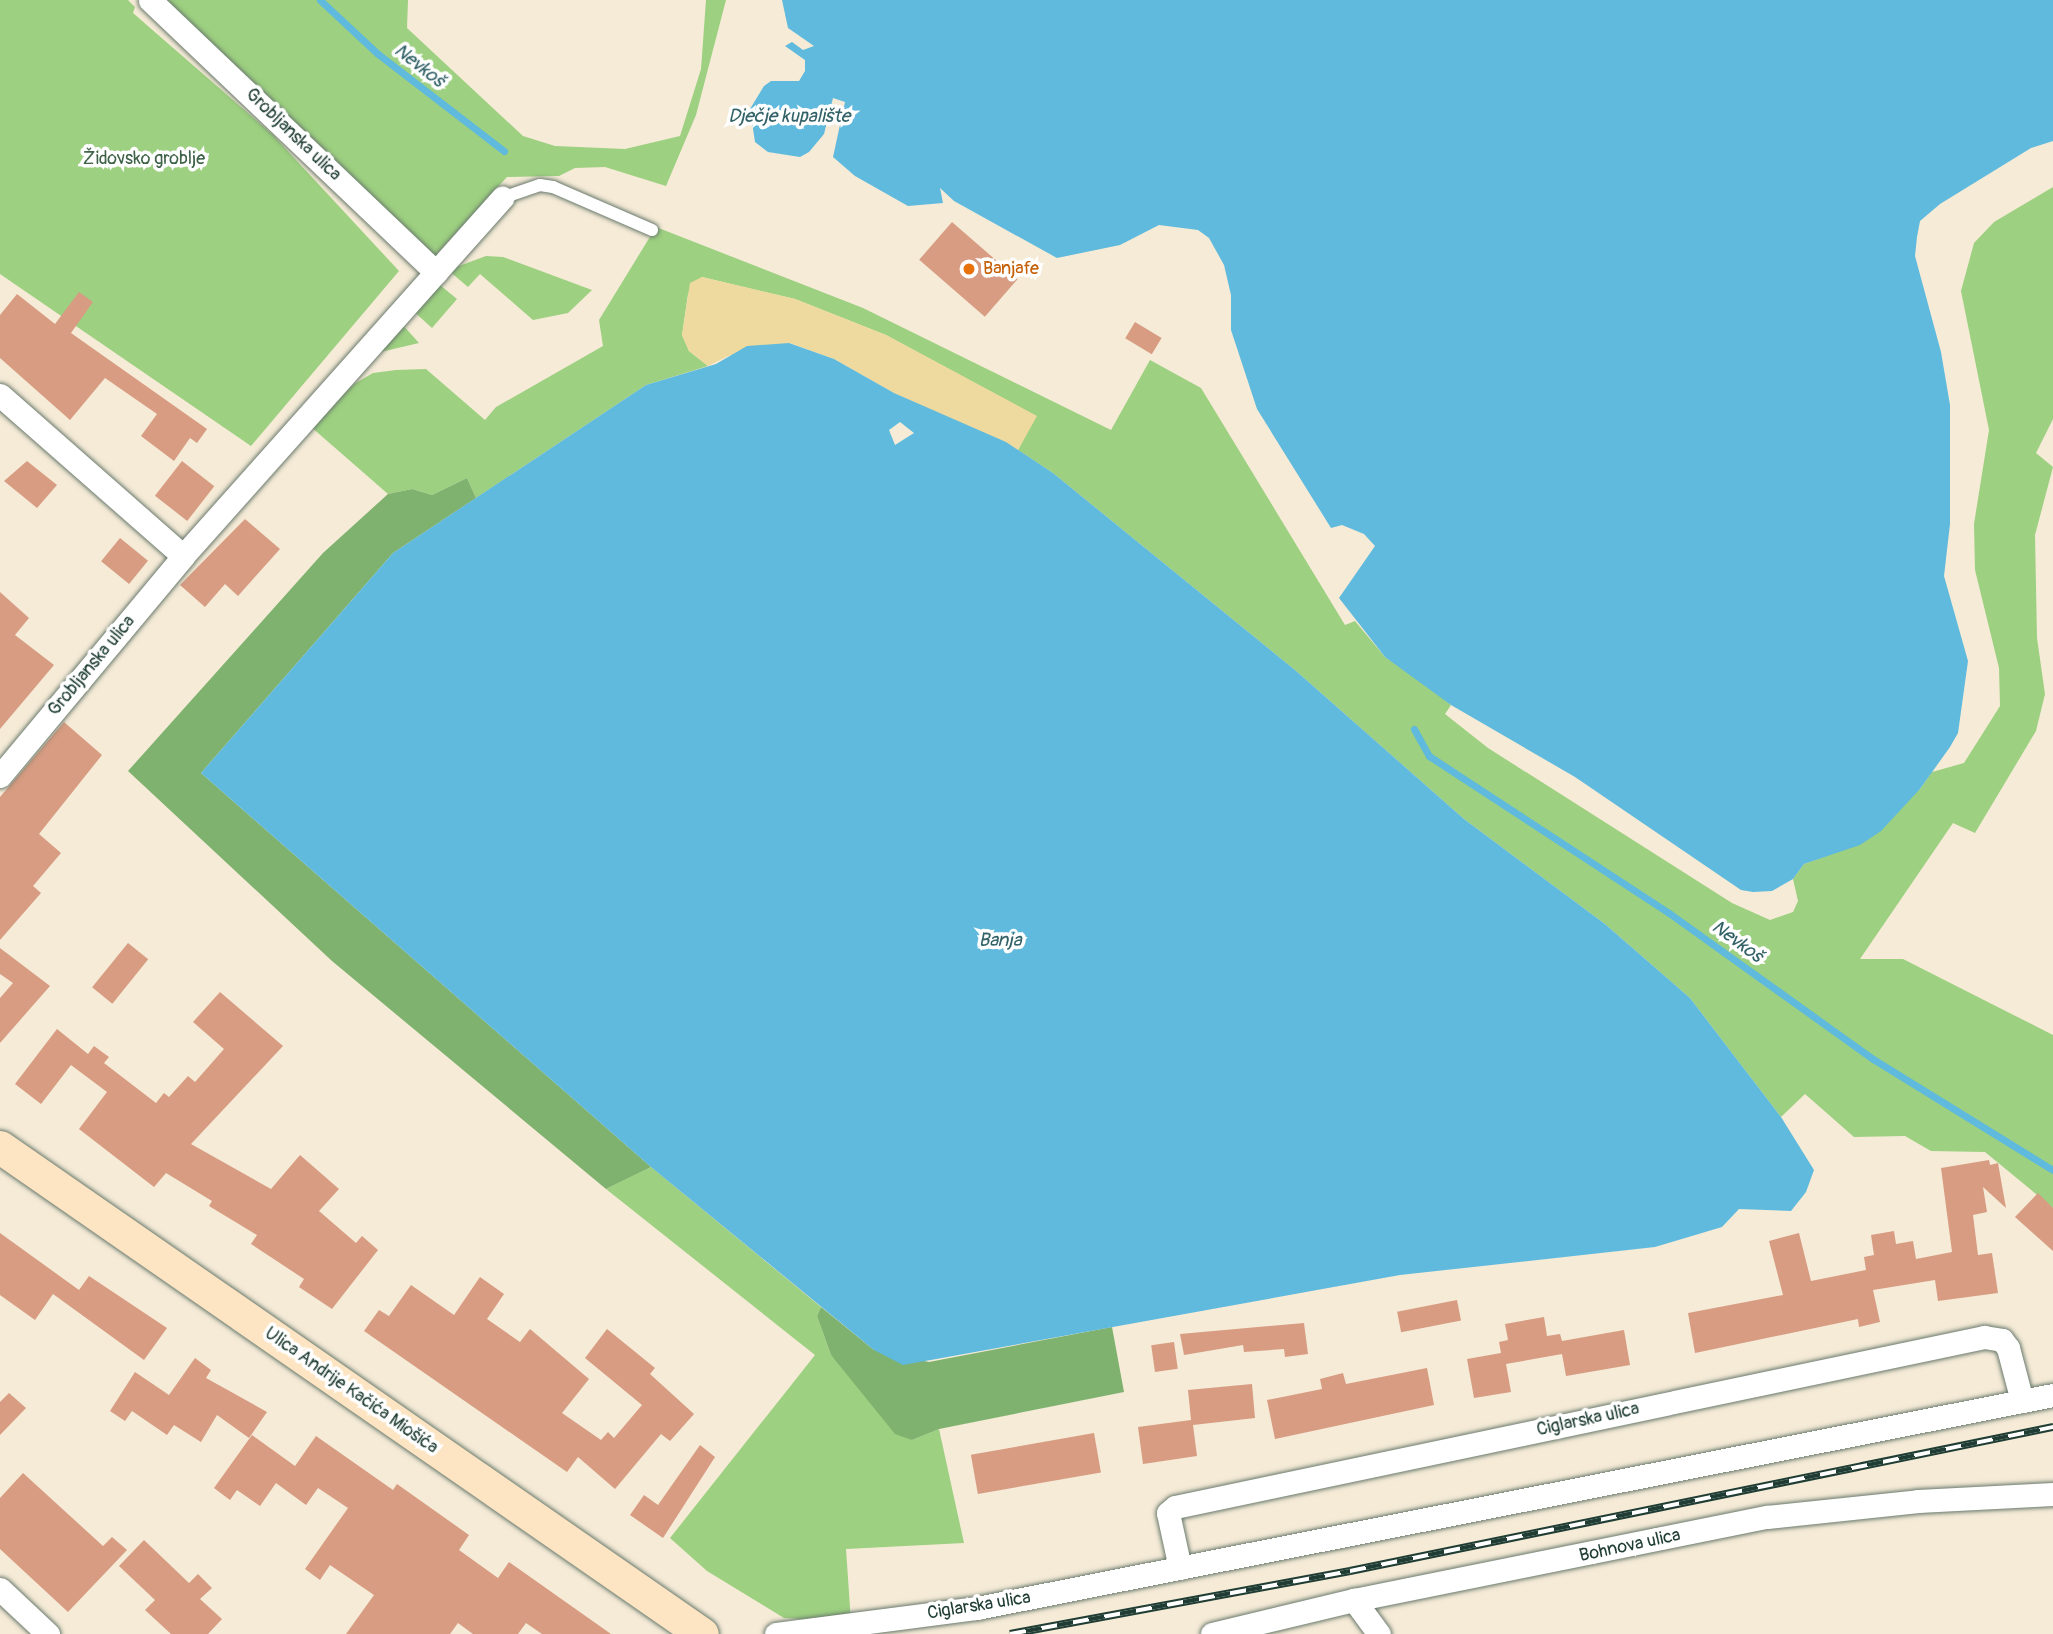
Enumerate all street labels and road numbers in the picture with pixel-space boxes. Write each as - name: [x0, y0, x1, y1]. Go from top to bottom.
- street label: Grobljanska ulica: [241, 84, 345, 186]
- street label: Grobljanska ulica: [44, 611, 140, 721]
- street label: Ulica Andrije Kačića Miošića: [260, 1323, 442, 1459]
- street label: Ciglarska ulica: [1535, 1399, 1641, 1441]
- street label: Bohnova ulica: [1577, 1525, 1683, 1567]
- street label: Ciglarska ulica: [926, 1587, 1032, 1625]

